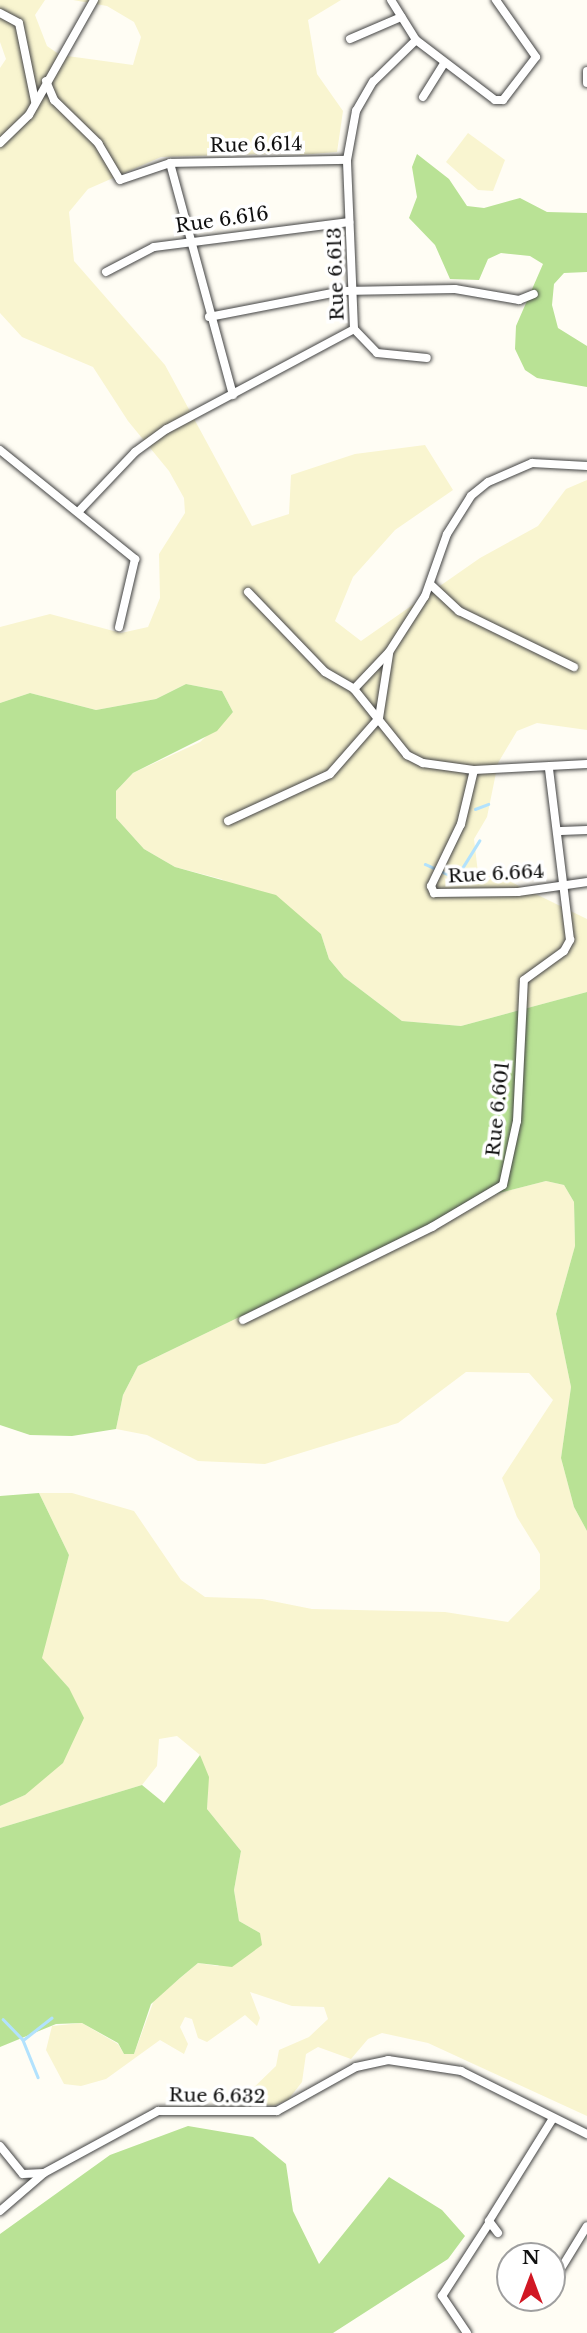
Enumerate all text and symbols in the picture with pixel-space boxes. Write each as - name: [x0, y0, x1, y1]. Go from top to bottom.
- street label: Rue 6.614: [209, 133, 303, 157]
- street label: Rue 6.616: [174, 202, 270, 238]
- street label: Rue 6.613: [323, 227, 349, 321]
- street label: Rue 6.664: [447, 860, 545, 888]
- street label: Rue 6.601: [482, 1060, 514, 1158]
- street label: Rue 6.632: [168, 2084, 266, 2108]
- north arrow: [496, 2242, 566, 2312]
- text: N: [522, 2246, 540, 2269]

